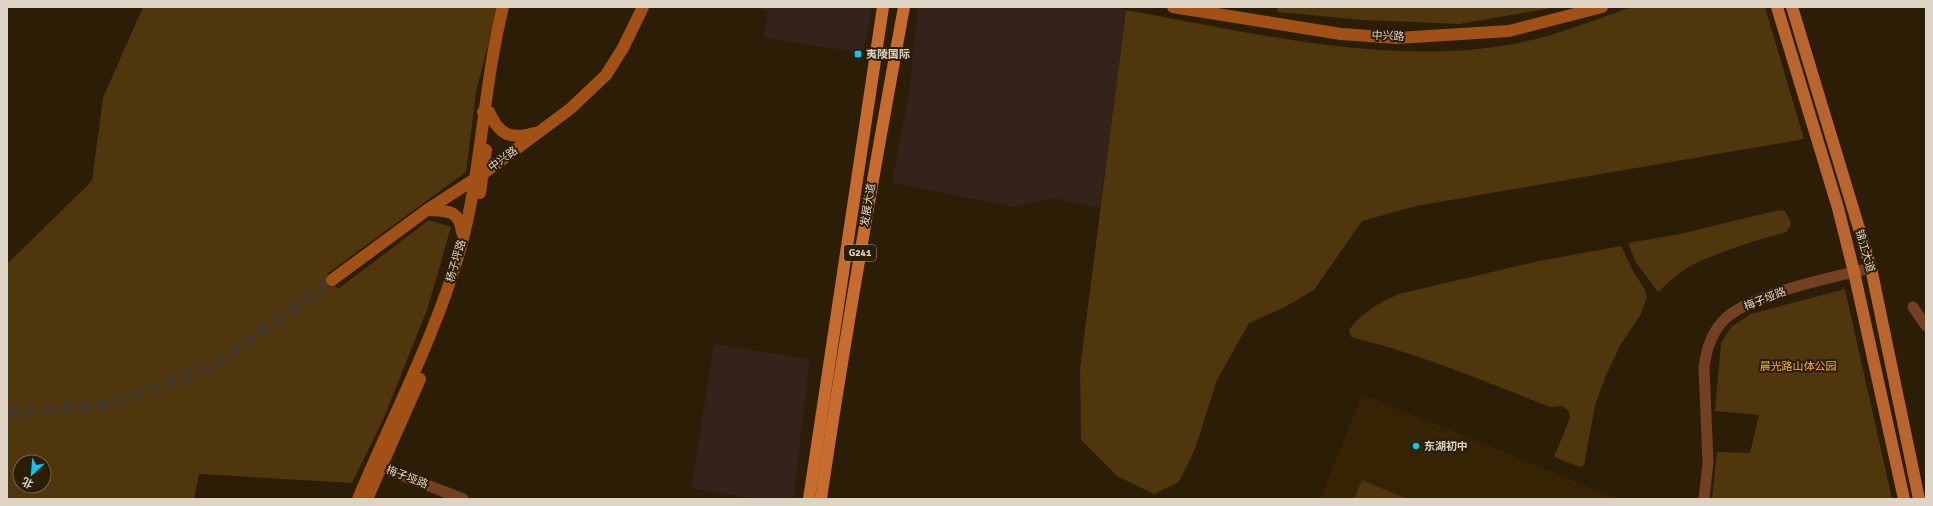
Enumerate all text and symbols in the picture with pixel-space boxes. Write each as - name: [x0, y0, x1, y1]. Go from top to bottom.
- street label: 中兴路: [1371, 29, 1405, 43]
- place label: 夷陵国际: [866, 48, 910, 61]
- marker: 夷陵国际: [853, 49, 863, 59]
- street label: 中兴路: [486, 144, 520, 174]
- street label: 发展大道: [858, 182, 878, 228]
- street label: 锦江大道: [1853, 228, 1877, 274]
- street label: 杨子坪路: [444, 238, 468, 284]
- road number: G241: [844, 245, 876, 261]
- street label: 梅子垭路: [1742, 285, 1788, 313]
- park label: 晨光路山体公园: [1760, 360, 1837, 373]
- place label: 东湖初中: [1424, 440, 1468, 453]
- marker: 东湖初中: [1411, 441, 1421, 451]
- north arrow: [12, 454, 52, 494]
- street label: 梅子垭路: [384, 463, 430, 491]
- text: 北: [20, 474, 36, 491]

